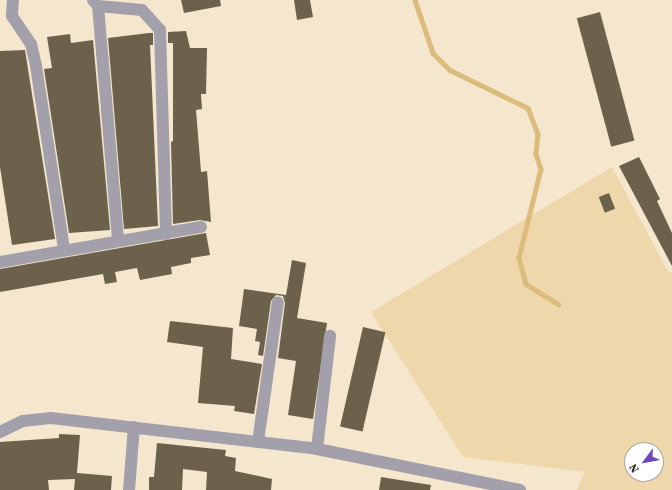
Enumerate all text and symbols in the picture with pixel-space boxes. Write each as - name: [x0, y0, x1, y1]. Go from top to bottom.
- north arrow: [624, 442, 664, 482]
- text: N: [626, 461, 643, 475]

